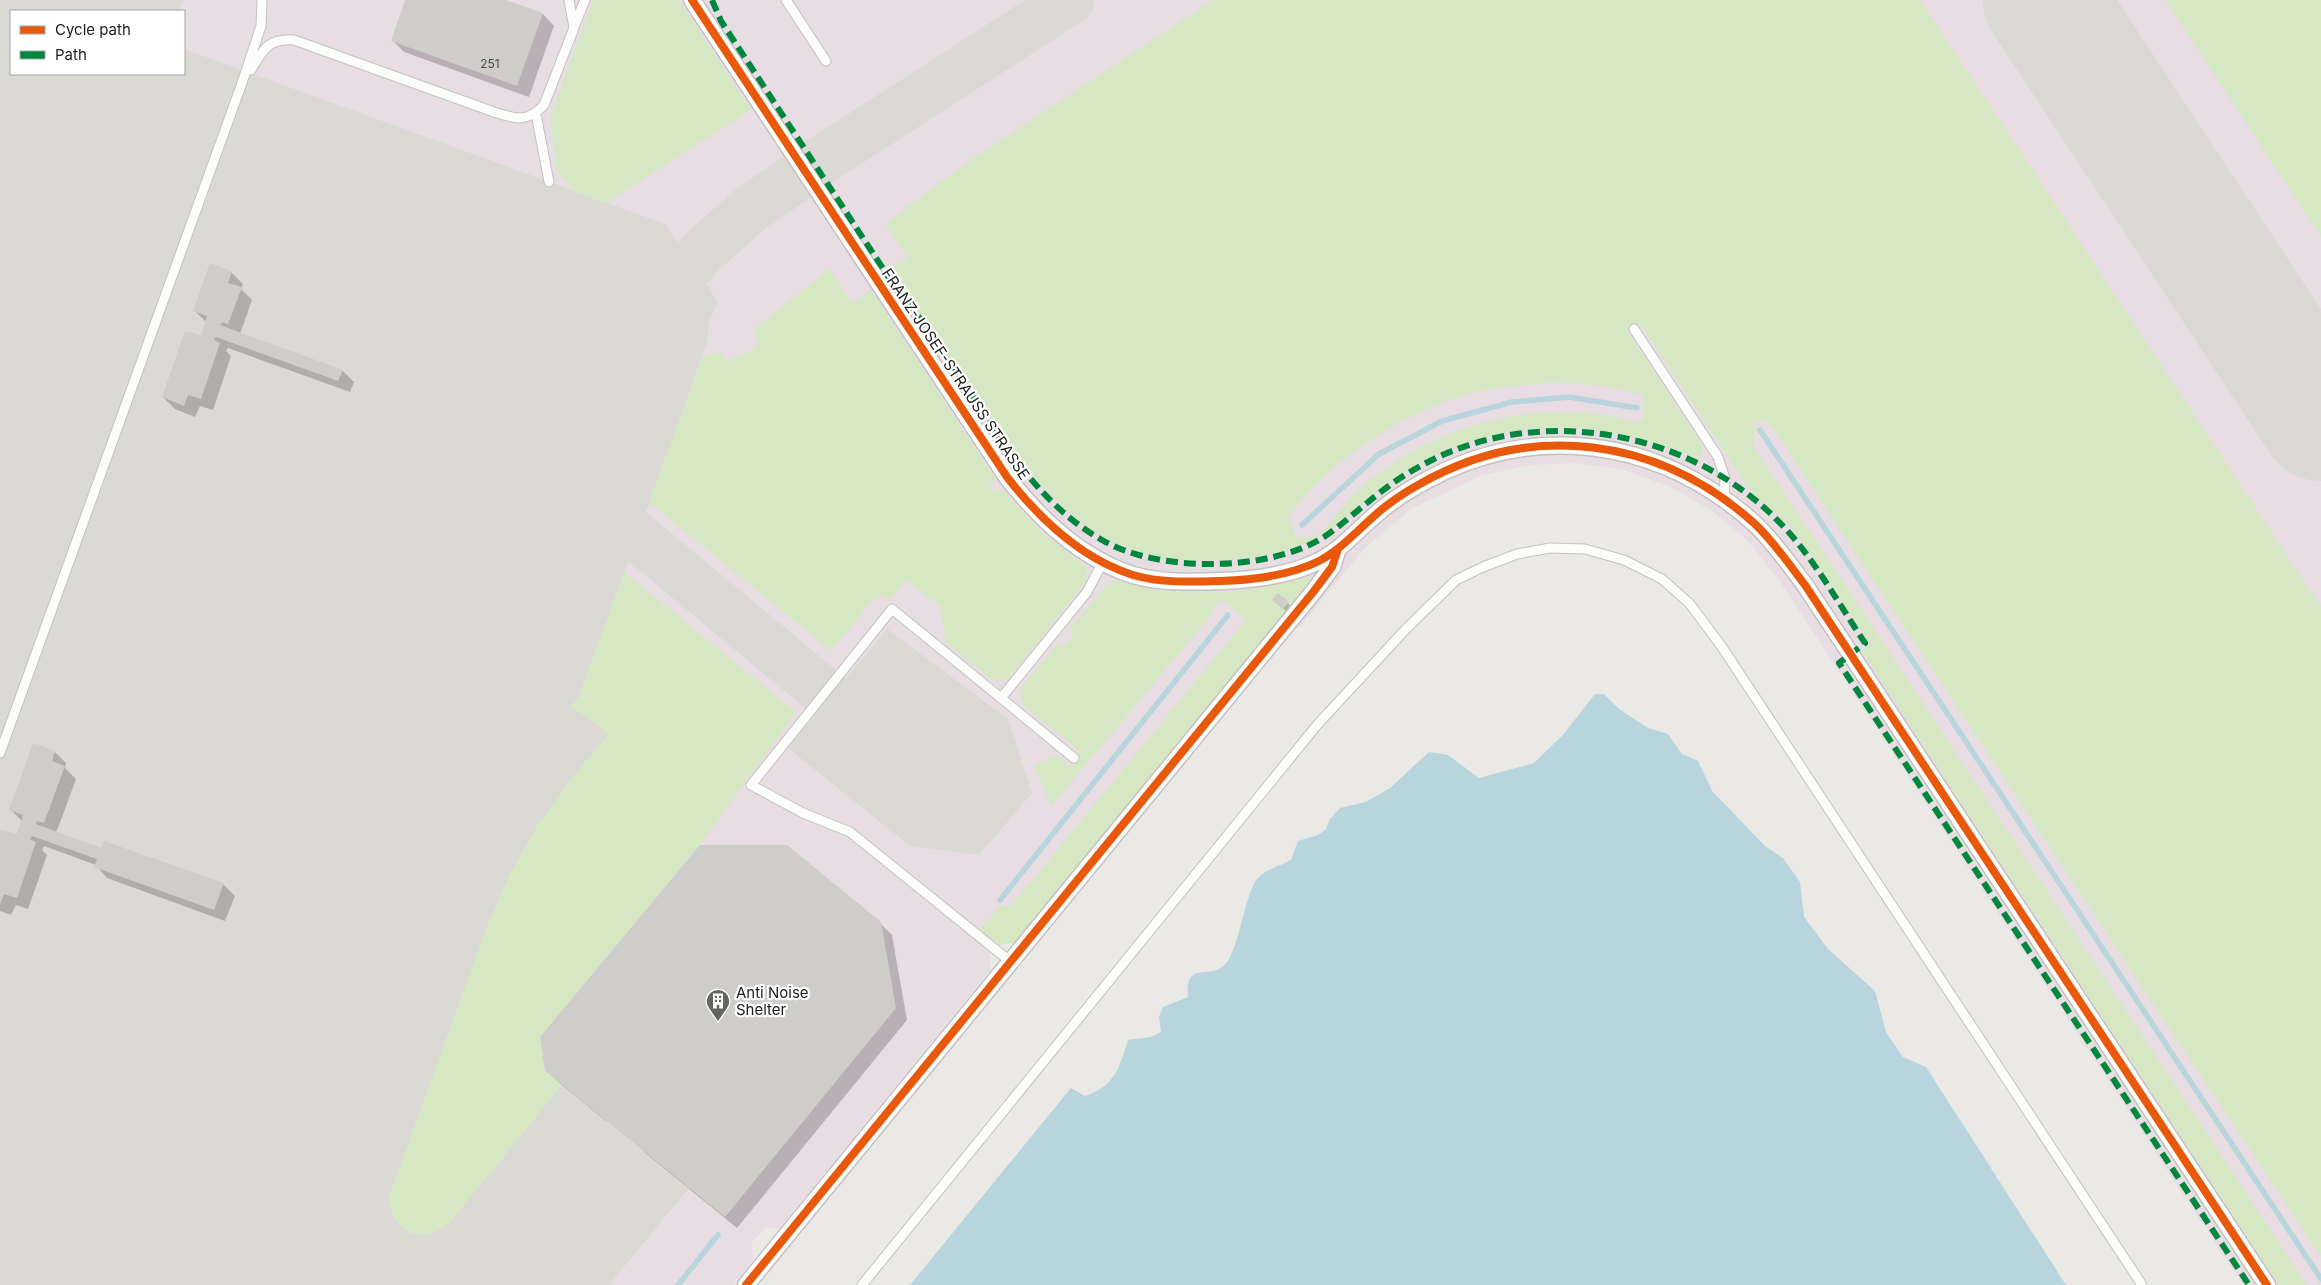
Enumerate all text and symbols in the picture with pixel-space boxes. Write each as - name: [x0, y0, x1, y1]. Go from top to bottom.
- legend: [10, 10, 185, 75]
- text: Cycle path: [55, 20, 131, 39]
- text: Path: [55, 45, 87, 64]
- house number: 251: [480, 56, 500, 71]
- street label: FRANZ-JOSEF-STRAUSS STRASSE: [878, 265, 1034, 483]
- place label: Anti Noise Shelter: [736, 983, 809, 1019]
- building icon: Anti Noise Shelter: [705, 988, 731, 1022]

